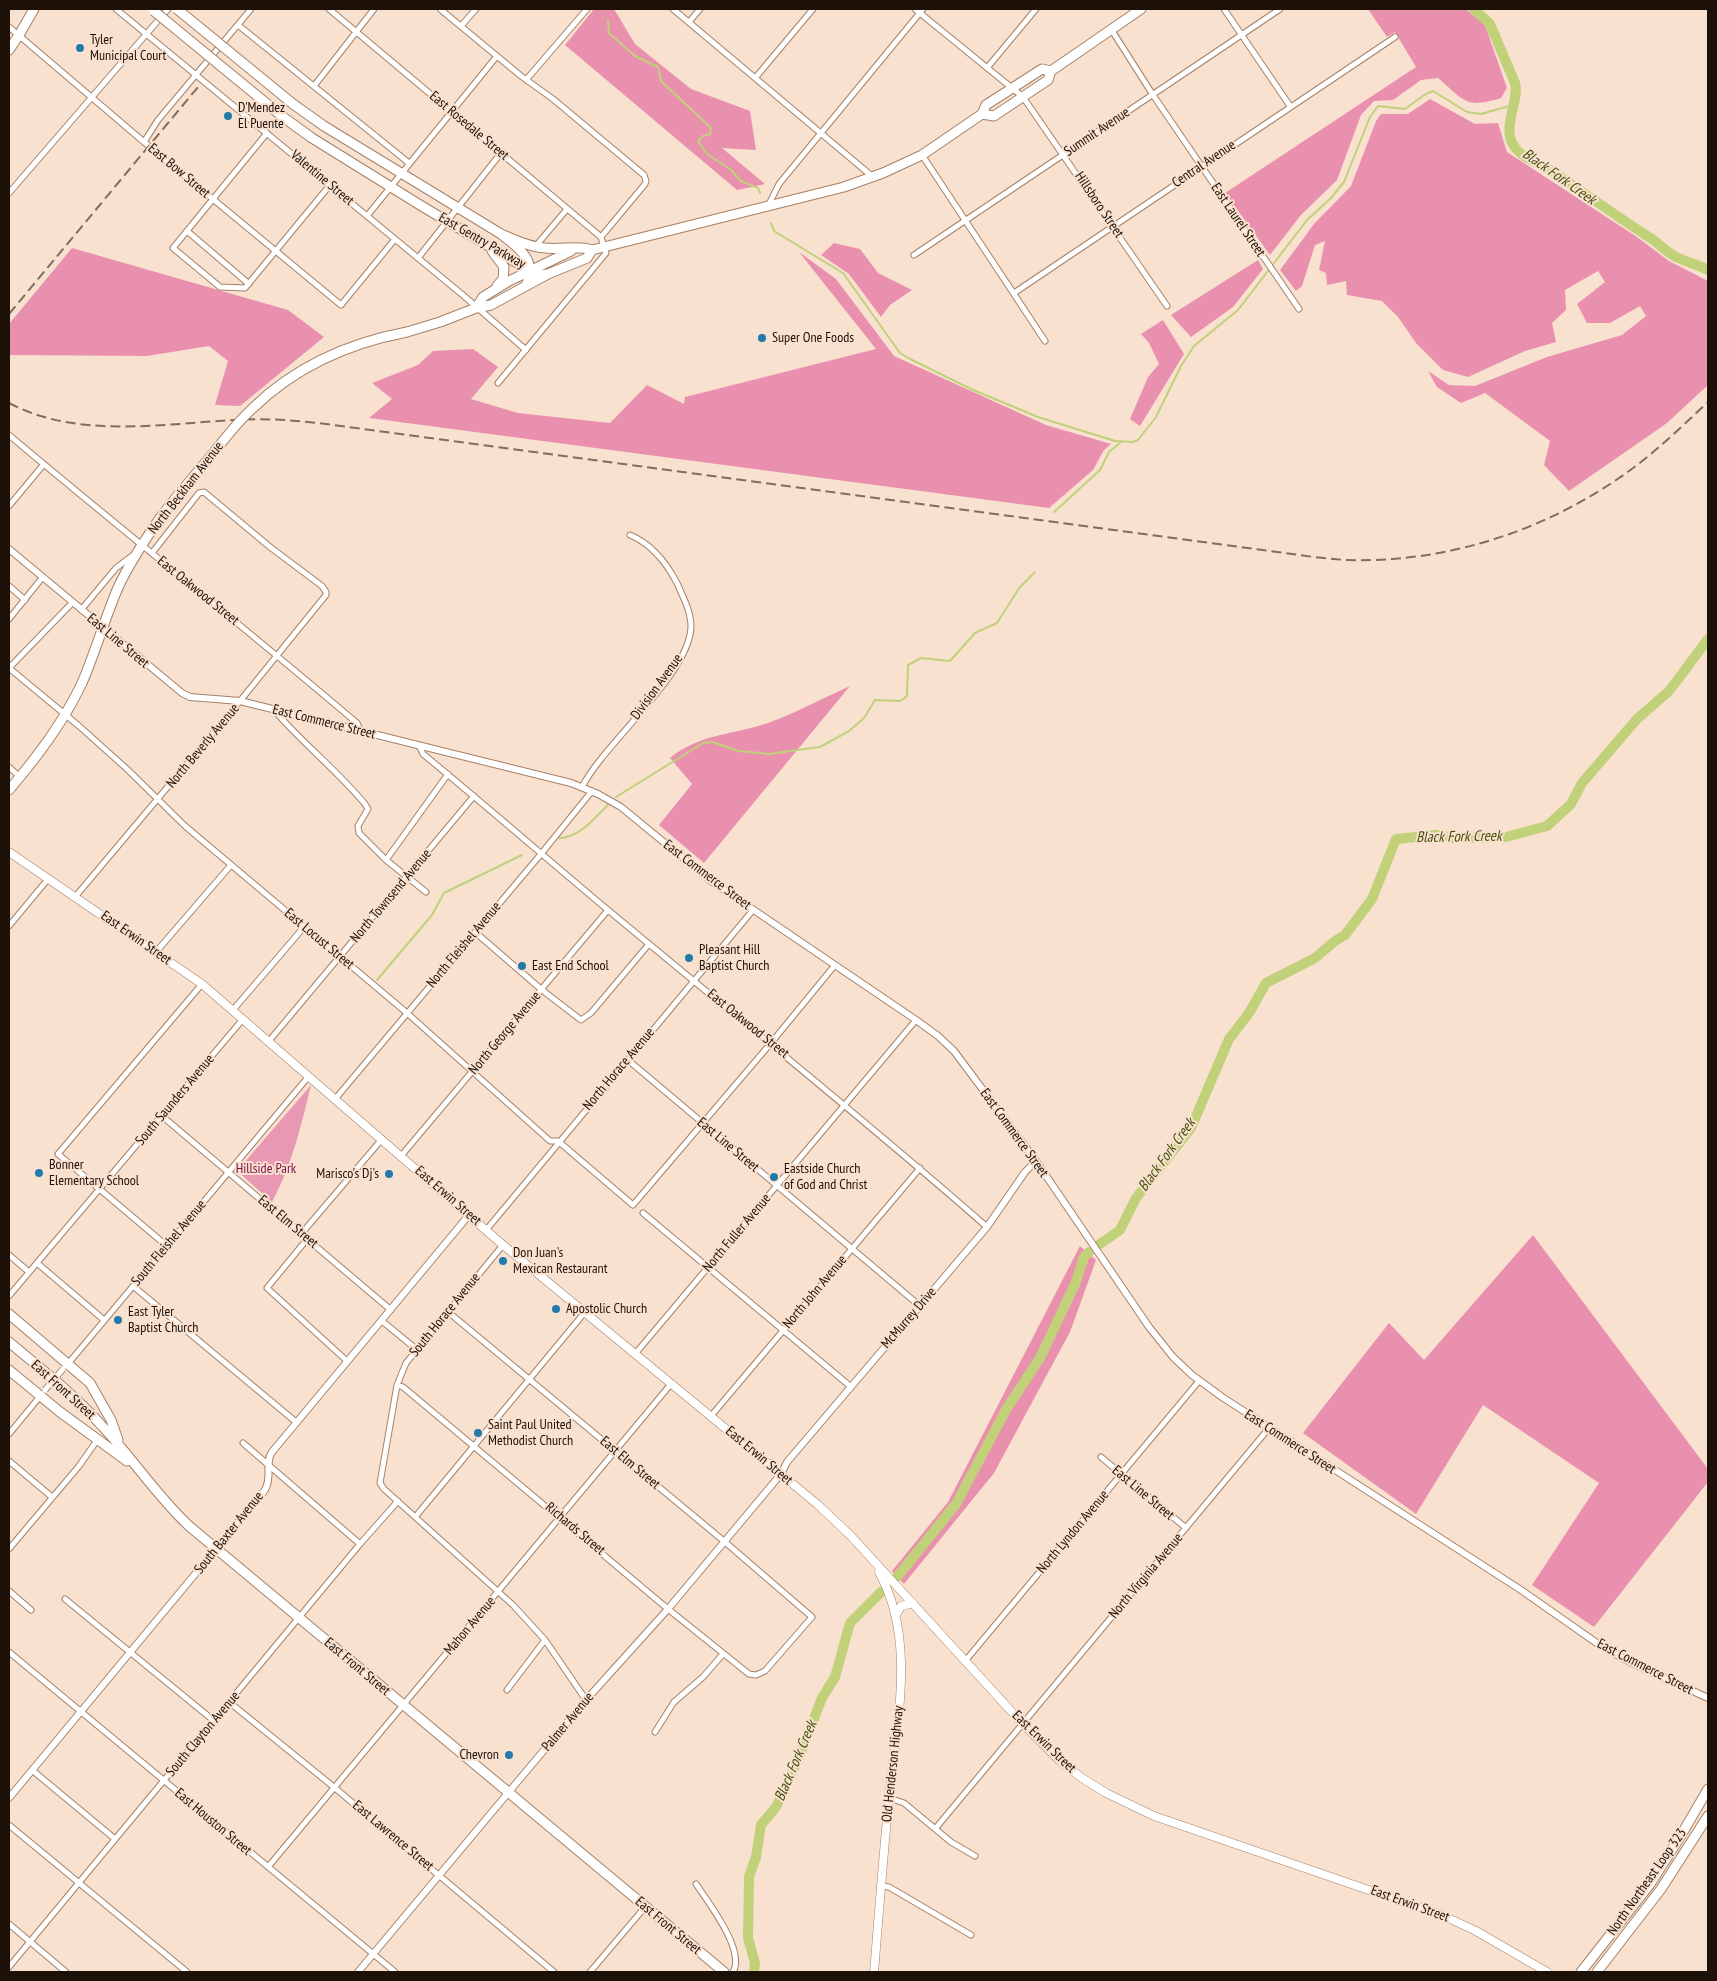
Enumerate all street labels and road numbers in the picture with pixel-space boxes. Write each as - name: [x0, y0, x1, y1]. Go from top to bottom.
- street label: East Rosedale Street: [426, 88, 512, 164]
- street label: Summit Avenue: [1061, 104, 1133, 160]
- street label: Central Avenue: [1169, 137, 1239, 191]
- street label: East Bow Street: [145, 140, 213, 202]
- street label: Valentine Street: [287, 147, 357, 209]
- street label: Hillsboro Street: [1071, 169, 1127, 241]
- street label: East Laurel Street: [1207, 180, 1269, 260]
- street label: East Gentry Parkway: [435, 209, 529, 273]
- street label: North Beckham Avenue: [145, 438, 227, 538]
- street label: East Oakwood Street: [154, 553, 242, 629]
- street label: East Line Street: [84, 610, 152, 672]
- street label: Division Avenue: [628, 651, 686, 723]
- street label: North Beverly Avenue: [163, 700, 243, 792]
- street label: East Commerce Street: [271, 701, 377, 743]
- street label: East Commerce Street: [660, 837, 754, 913]
- street label: North Townsend Avenue: [347, 846, 435, 946]
- street label: North Fleishel Avenue: [423, 899, 505, 991]
- street label: East Locust Street: [281, 905, 357, 973]
- street label: East Erwin Street: [97, 907, 175, 969]
- street label: East Oakwood Street: [704, 986, 792, 1062]
- street label: North George Avenue: [465, 988, 545, 1078]
- street label: North Horace Avenue: [580, 1024, 658, 1114]
- street label: South Saunders Avenue: [132, 1051, 218, 1149]
- street label: East Commerce Street: [976, 1085, 1052, 1181]
- street label: East Line Street: [694, 1114, 762, 1176]
- street label: East Erwin Street: [411, 1163, 485, 1229]
- street label: North Fuller Avenue: [699, 1190, 775, 1276]
- street label: East Elm Street: [254, 1192, 322, 1252]
- street label: South Fleishel Avenue: [128, 1197, 210, 1289]
- street label: North John Avenue: [779, 1252, 851, 1332]
- street label: South Horace Avenue: [406, 1270, 484, 1360]
- street label: McMurrey Drive: [878, 1284, 940, 1352]
- street label: East Front Street: [27, 1357, 99, 1423]
- street label: East Commerce Street: [1241, 1406, 1339, 1478]
- street label: East Erwin Street: [722, 1423, 796, 1489]
- street label: East Elm Street: [596, 1433, 664, 1493]
- street label: East Line Street: [1109, 1462, 1177, 1524]
- street label: North Lyndon Avenue: [1033, 1487, 1113, 1577]
- street label: South Baxter Avenue: [191, 1489, 267, 1577]
- street label: Richards Street: [542, 1499, 608, 1559]
- street label: North Virginia Avenue: [1105, 1530, 1187, 1622]
- street label: Mahon Avenue: [441, 1593, 499, 1659]
- street label: East Front Street: [321, 1635, 393, 1699]
- street label: East Commerce Street: [1594, 1636, 1696, 1698]
- street label: South Clayton Avenue: [163, 1688, 243, 1780]
- street label: Palmer Avenue: [538, 1689, 598, 1755]
- street label: Old Henderson Highway: [879, 1705, 907, 1823]
- street label: East Erwin Street: [1009, 1707, 1079, 1777]
- street label: East Houston Street: [171, 1785, 255, 1859]
- street label: East Lawrence Street: [349, 1797, 437, 1875]
- street label: North Northeast Loop 323: [1604, 1825, 1690, 1939]
- street label: East Erwin Street: [1368, 1882, 1452, 1926]
- street label: East Front Street: [632, 1894, 704, 1958]

